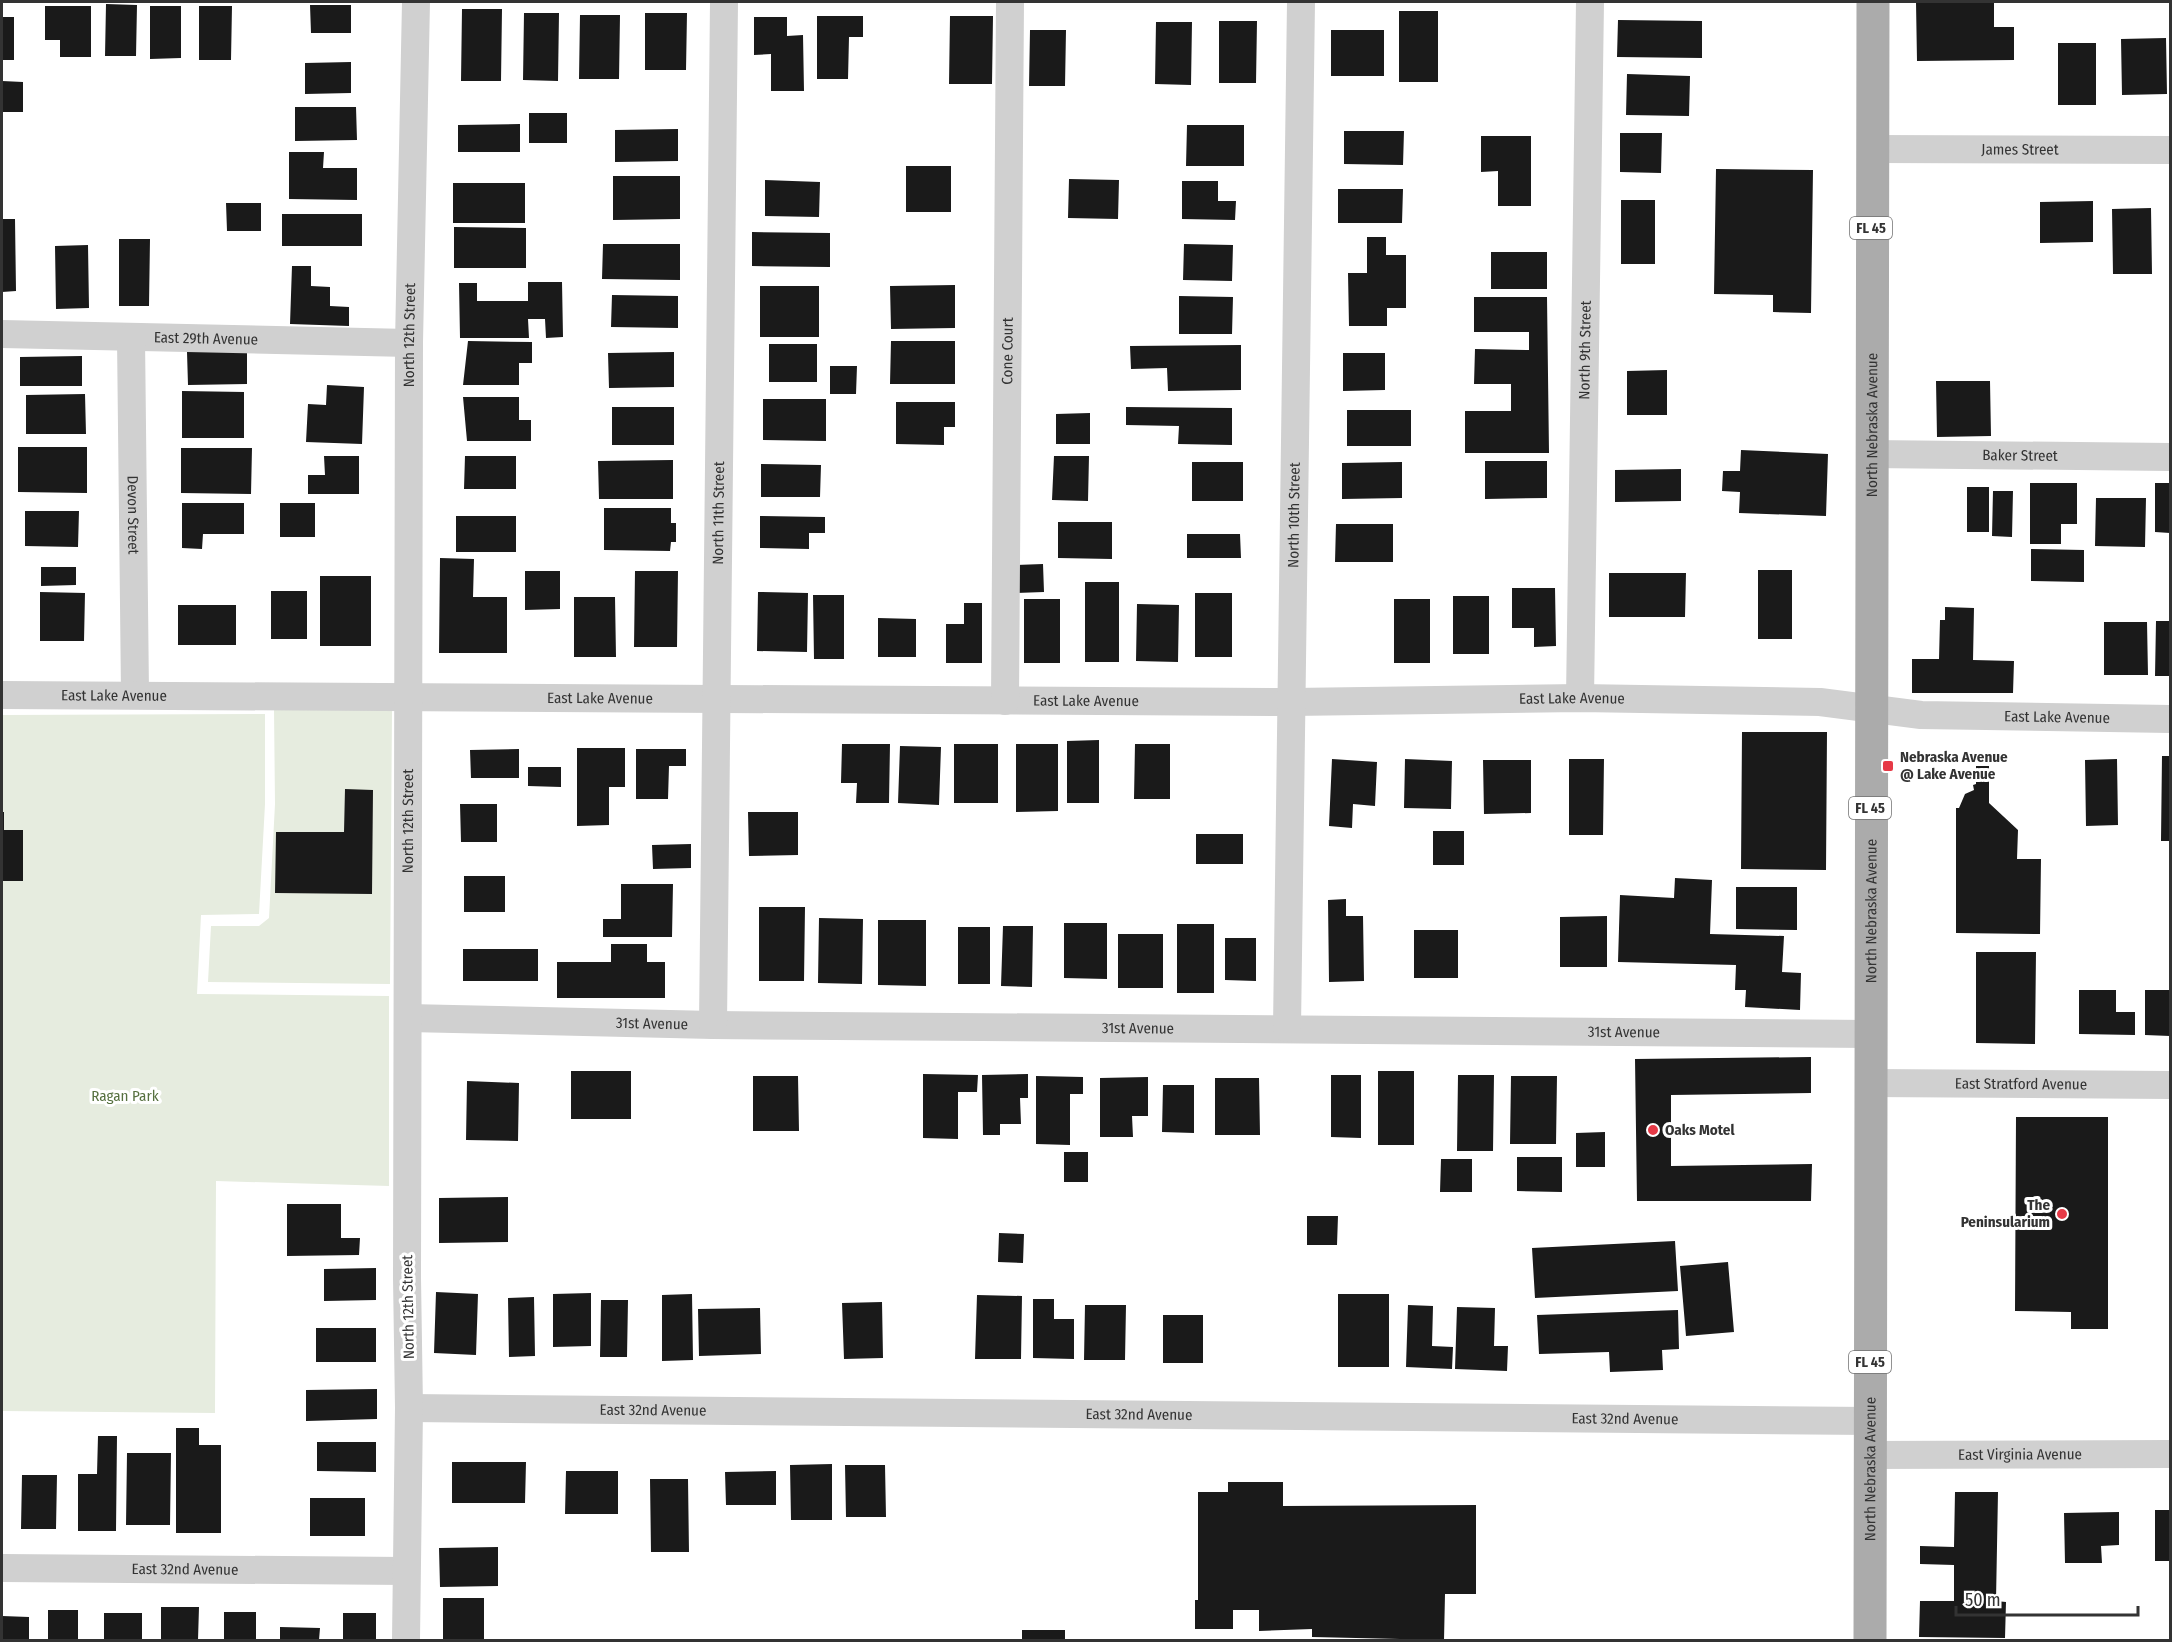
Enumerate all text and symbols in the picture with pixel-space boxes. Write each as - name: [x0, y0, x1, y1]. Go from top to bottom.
- street label: James Street: [1981, 140, 2059, 159]
- road number: FL 45: [1850, 217, 1892, 239]
- street label: North 12th Street: [400, 283, 419, 387]
- street label: North 9th Street: [1575, 300, 1595, 400]
- street label: Cone Court: [998, 317, 1017, 385]
- street label: East 29th Avenue: [154, 328, 258, 349]
- street label: North Nebraska Avenue: [1863, 353, 1881, 497]
- street label: Baker Street: [1982, 446, 2058, 465]
- street label: North 11th Street: [709, 461, 728, 565]
- street label: North 10th Street: [1284, 462, 1304, 568]
- street label: Devon Street: [124, 475, 142, 555]
- street label: East Lake Avenue: [61, 686, 167, 705]
- street label: East Lake Avenue: [547, 689, 653, 708]
- street label: East Lake Avenue: [1519, 689, 1625, 708]
- street label: East Lake Avenue: [1033, 692, 1139, 710]
- street label: East Lake Avenue: [2004, 707, 2110, 727]
- place label: Nebraska Avenue @ Lake Avenue: [1900, 748, 2008, 783]
- marker: Nebraska Avenue @ Lake Avenue: [1881, 759, 1895, 773]
- street label: North 12th Street: [399, 769, 417, 873]
- road number: FL 45: [1849, 797, 1891, 819]
- street label: North Nebraska Avenue: [1862, 839, 1880, 983]
- street label: 31st Avenue: [616, 1014, 688, 1033]
- street label: 31st Avenue: [1102, 1019, 1174, 1038]
- street label: 31st Avenue: [1588, 1023, 1660, 1041]
- street label: East Stratford Avenue: [1955, 1075, 2087, 1093]
- park label: Ragan Park: [91, 1087, 159, 1105]
- place label: Oaks Motel: [1665, 1121, 1735, 1139]
- marker: Oaks Motel: [1646, 1123, 1660, 1137]
- place label: The Peninsularium: [1961, 1196, 2050, 1231]
- marker: The Peninsularium: [2055, 1207, 2069, 1221]
- street label: North 12th Street: [398, 1255, 418, 1359]
- road number: FL 45: [1849, 1351, 1891, 1373]
- street label: North Nebraska Avenue: [1861, 1397, 1879, 1541]
- street label: East 32nd Avenue: [599, 1401, 706, 1420]
- street label: East 32nd Avenue: [1085, 1405, 1192, 1424]
- street label: East 32nd Avenue: [1571, 1409, 1678, 1428]
- street label: East Virginia Avenue: [1958, 1445, 2082, 1464]
- street label: East 32nd Avenue: [132, 1560, 238, 1579]
- scale bar: [1956, 1579, 2138, 1617]
- text: 50 m: [1965, 1589, 2001, 1611]

